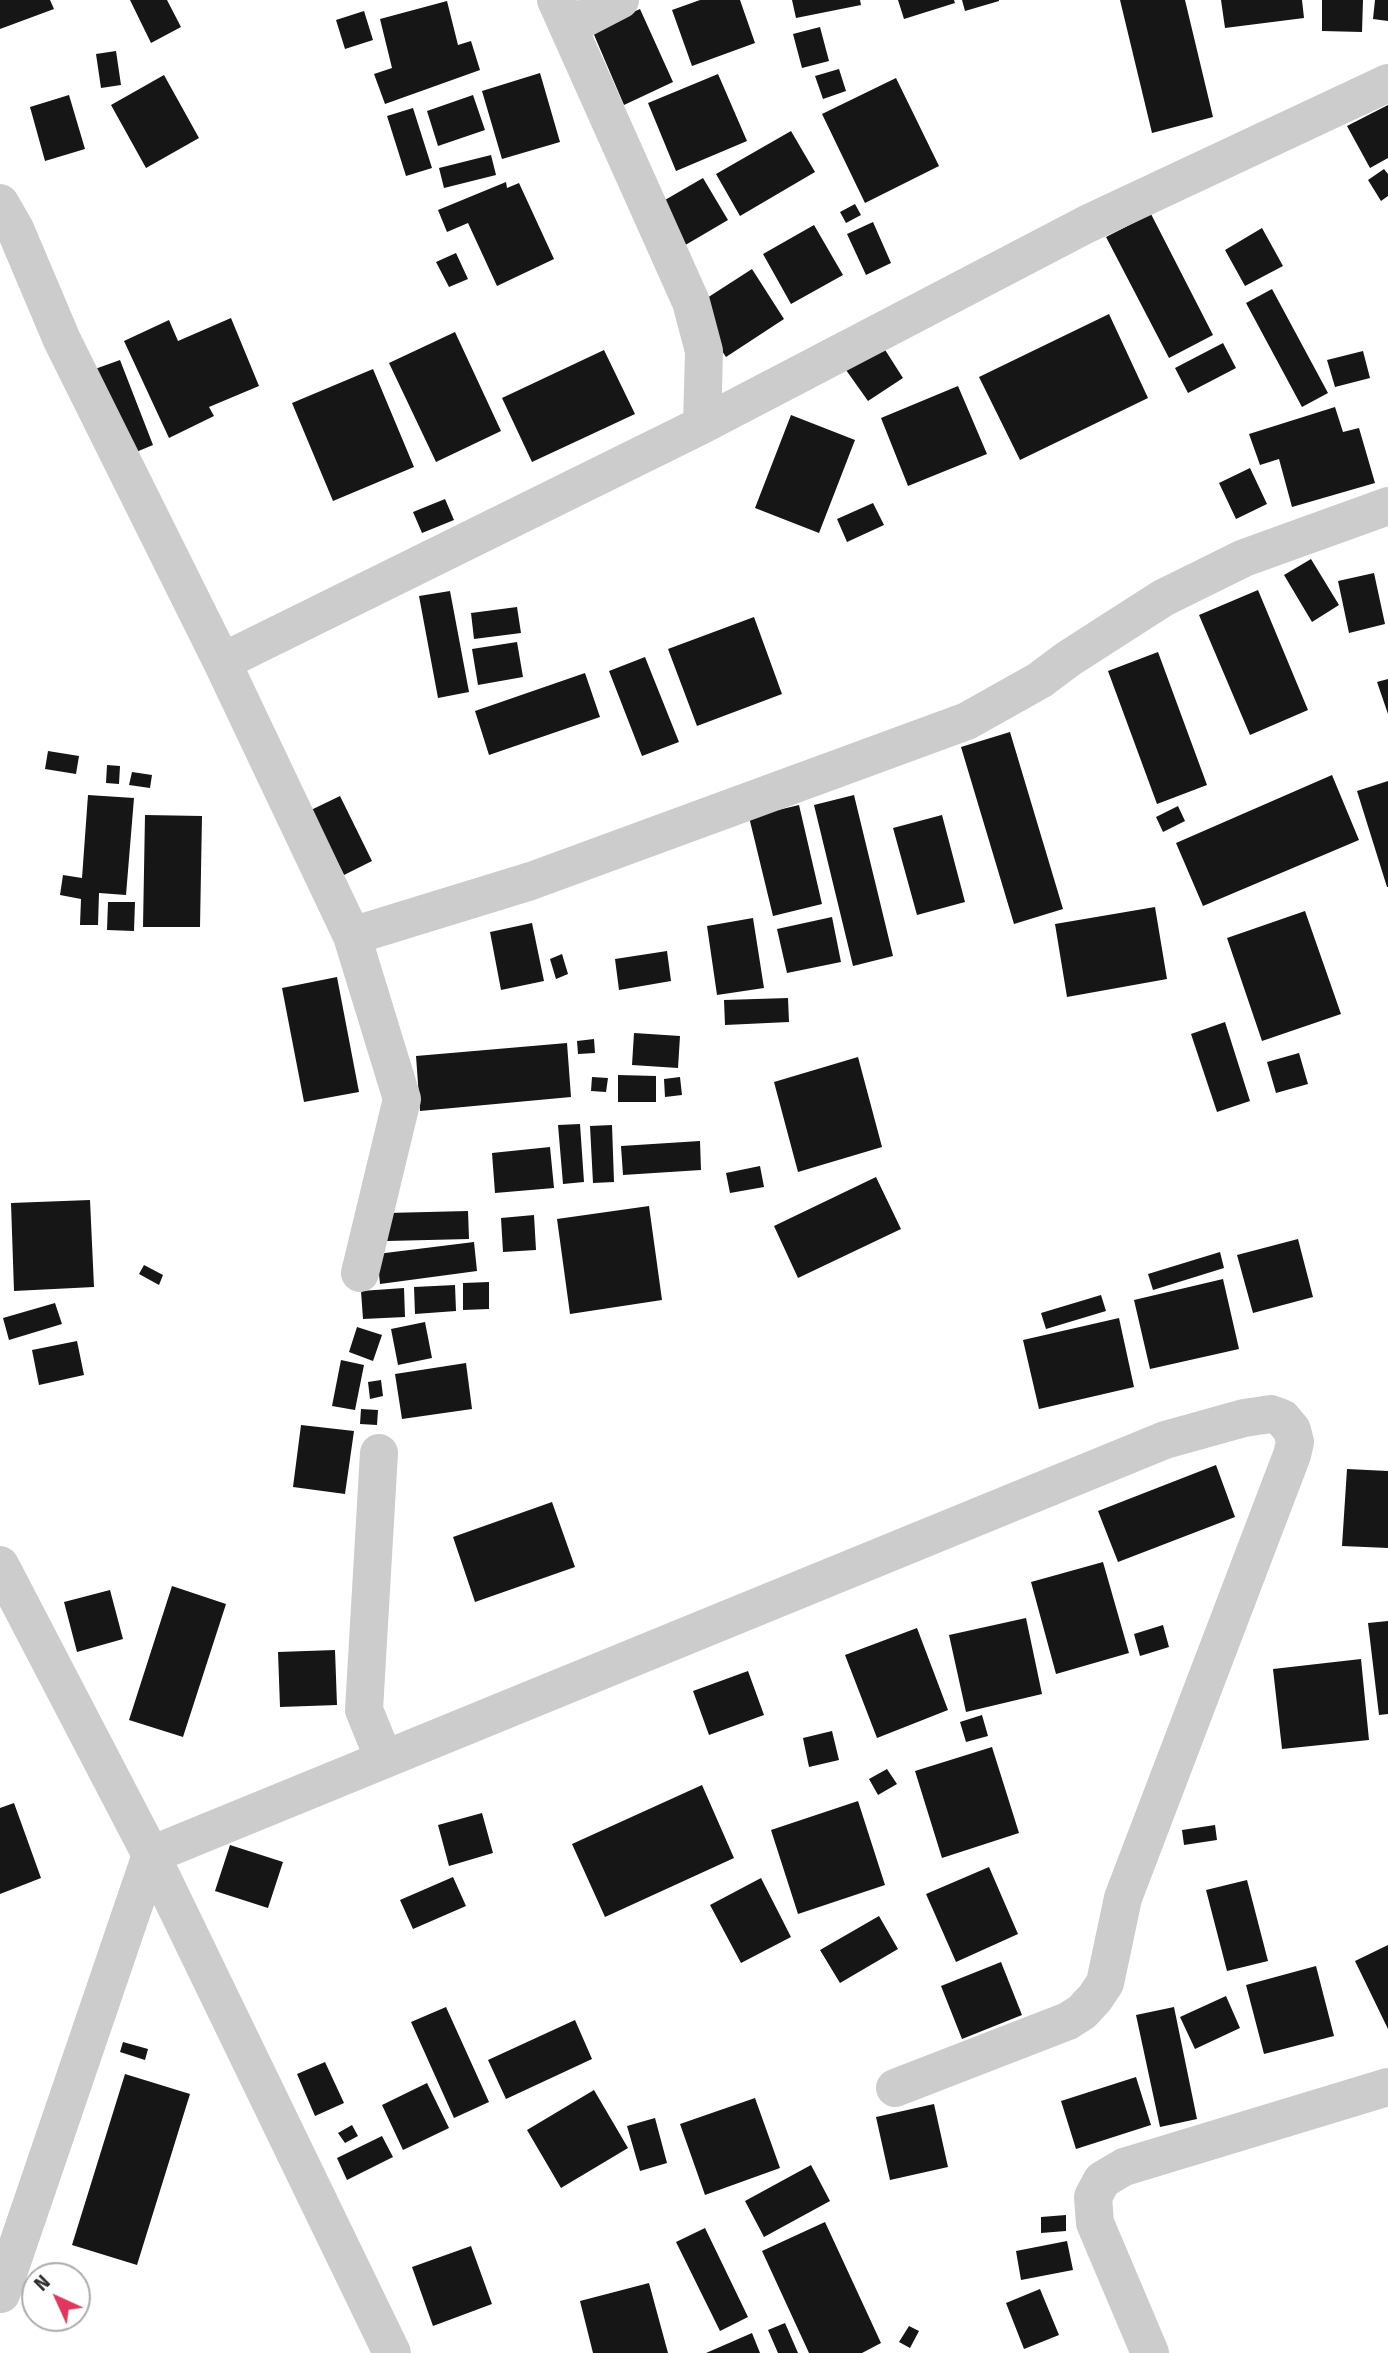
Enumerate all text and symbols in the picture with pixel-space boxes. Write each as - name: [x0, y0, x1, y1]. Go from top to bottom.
- north arrow: [21, 2262, 91, 2332]
- text: N: [30, 2271, 55, 2296]

